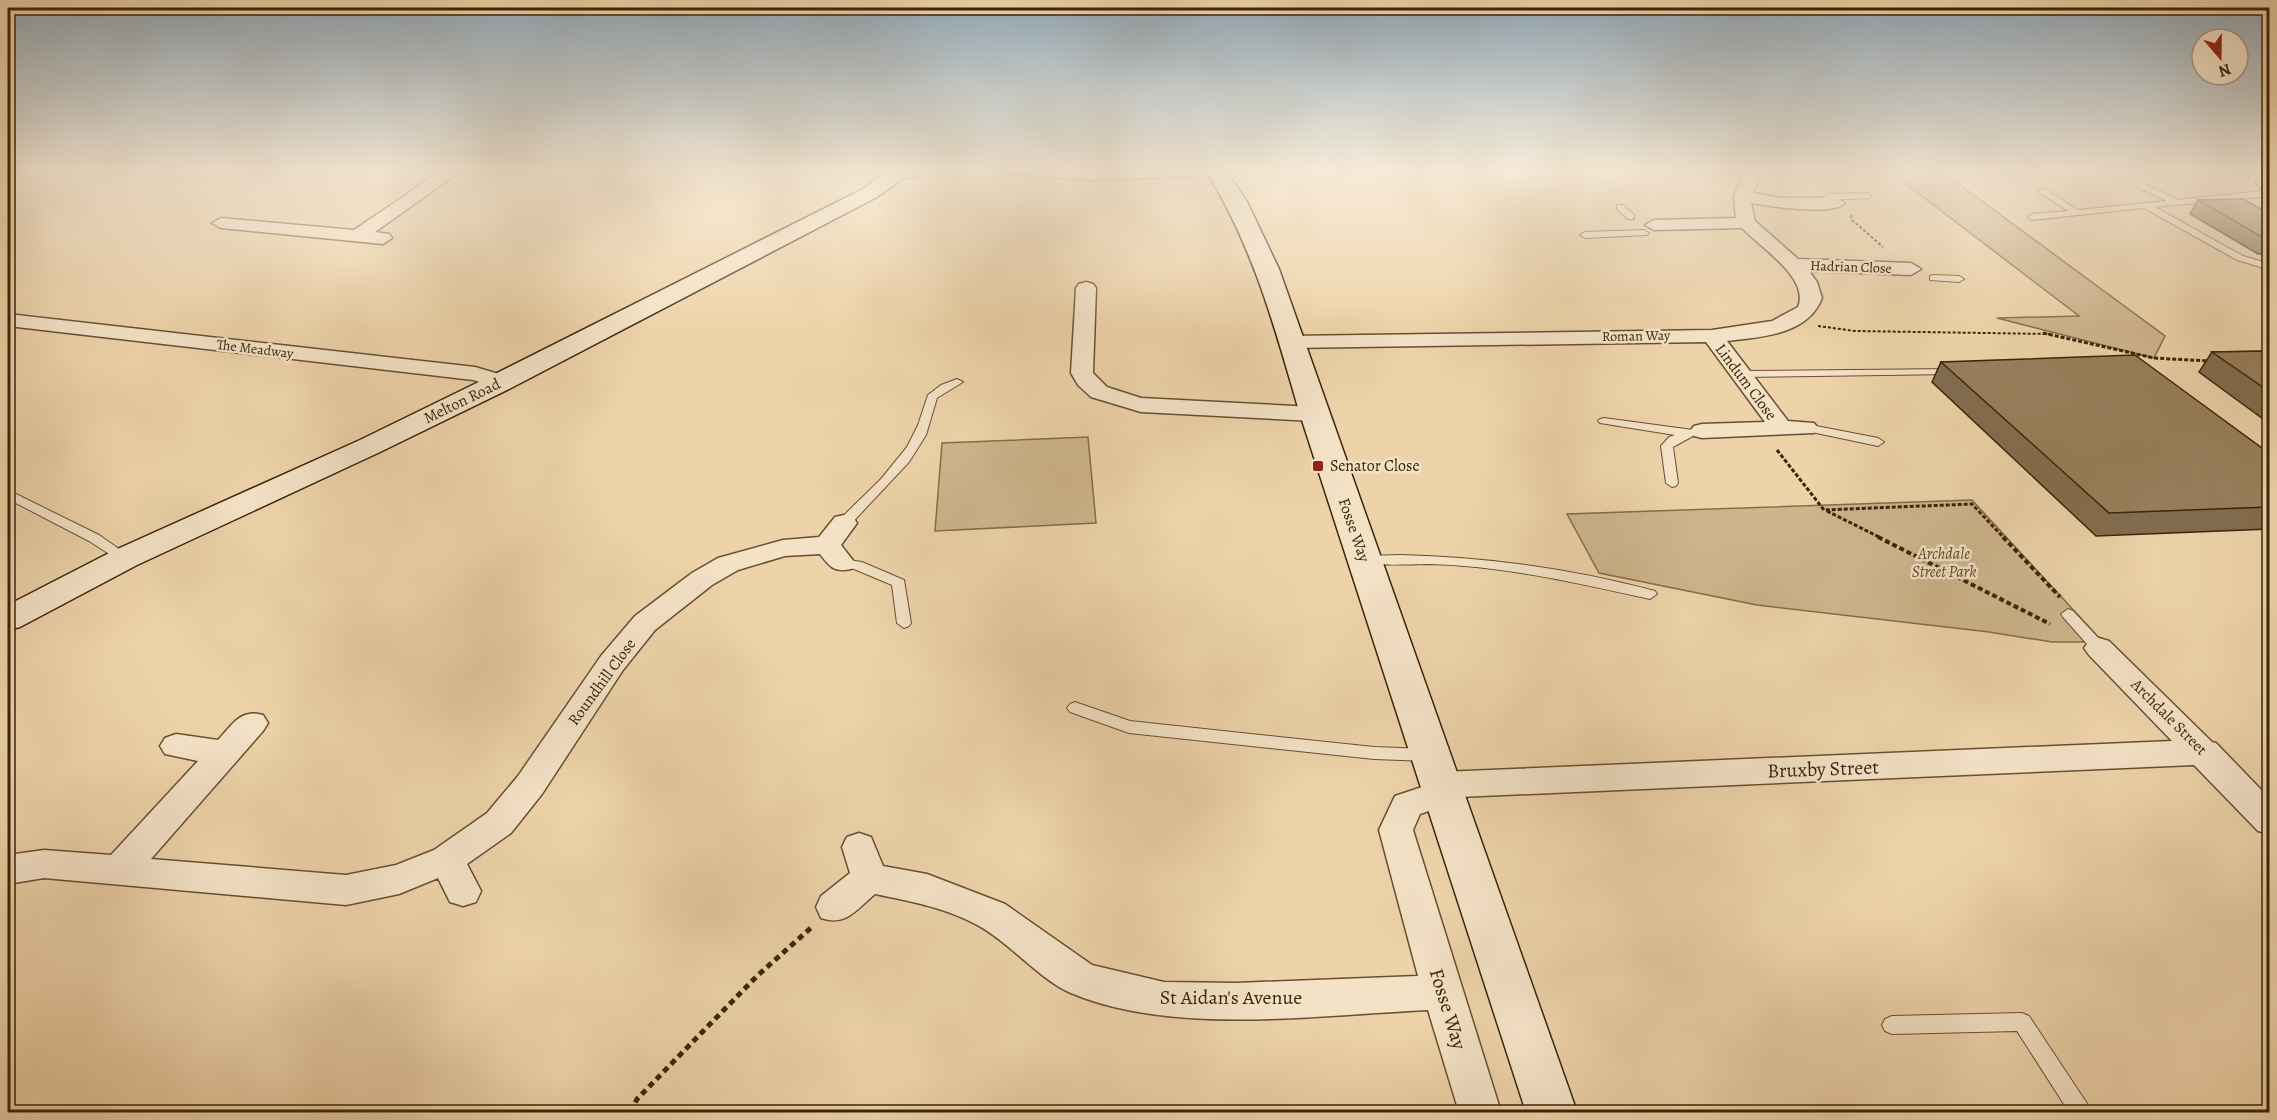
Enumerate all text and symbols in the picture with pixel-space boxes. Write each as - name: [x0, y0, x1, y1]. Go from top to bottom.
- north arrow: [2190, 27, 2250, 87]
- text: N: [2215, 58, 2234, 83]
- street label: Hadrian Close: [1810, 256, 1892, 278]
- street label: Roman Way: [1602, 326, 1671, 346]
- street label: The Meadway: [216, 335, 295, 363]
- street label: Lindum Close: [1710, 339, 1782, 425]
- street label: Melton Road: [420, 373, 504, 429]
- place label: Senator Close: [1330, 455, 1420, 477]
- marker: Senator Close: [1311, 459, 1325, 473]
- street label: Fosse Way: [1333, 495, 1376, 566]
- park label: Archdale Street Park: [1912, 543, 1976, 583]
- street label: Roundhill Close: [563, 634, 641, 730]
- street label: Archdale Street: [2125, 673, 2212, 760]
- street label: Bruxby Street: [1767, 754, 1880, 784]
- street label: Fosse Way: [1423, 965, 1473, 1054]
- street label: St Aidan's Avenue: [1160, 984, 1302, 1011]

